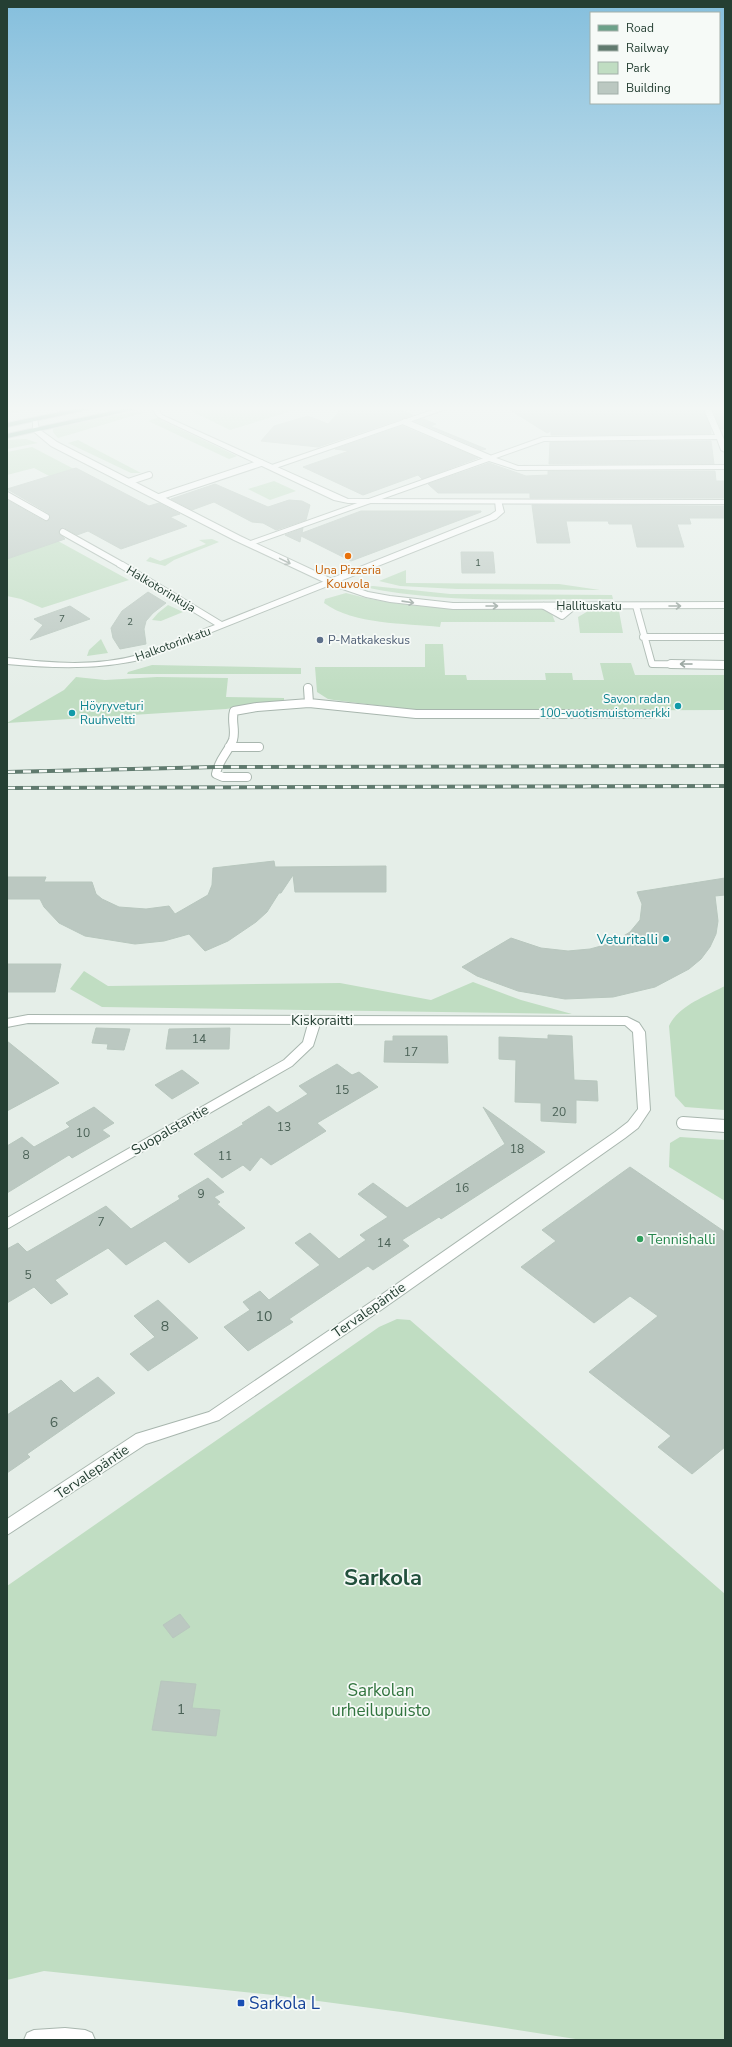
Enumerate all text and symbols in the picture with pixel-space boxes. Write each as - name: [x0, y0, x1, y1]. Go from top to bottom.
- legend: [590, 12, 720, 104]
- text: Road: [626, 20, 654, 36]
- text: Railway: [626, 40, 670, 56]
- text: Park: [626, 60, 651, 76]
- text: Building: [626, 80, 671, 96]
- marker: Una Pizzeria Kouvola: [343, 551, 353, 561]
- house number: 1: [475, 556, 481, 570]
- one-way arrow: [279, 557, 291, 565]
- street label: Halkotorinkuja: [123, 562, 199, 616]
- place label: Una Pizzeria Kouvola: [315, 562, 381, 592]
- one-way arrow: [401, 598, 414, 606]
- street label: Hallituskatu: [556, 598, 622, 614]
- one-way arrow: [485, 602, 498, 610]
- one-way arrow: [668, 602, 681, 610]
- house number: 7: [59, 612, 65, 626]
- house number: 2: [127, 615, 133, 629]
- street label: Halkotorinkatu: [133, 623, 213, 665]
- place label: P-Matkakeskus: [328, 632, 410, 648]
- marker: P-Matkakeskus: [315, 635, 325, 645]
- one-way arrow: [680, 660, 693, 668]
- place label: Savon radan 100-vuotismuistomerkki: [539, 691, 670, 721]
- place label: Höyryveturi Ruuhveltti: [80, 698, 143, 728]
- marker: Savon radan 100-vuotismuistomerkki: [673, 701, 683, 711]
- marker: Höyryveturi Ruuhveltti: [67, 708, 77, 718]
- place label: Veturitalli: [596, 930, 658, 949]
- marker: Veturitalli: [661, 934, 671, 944]
- street label: Kiskoraitti: [291, 1011, 353, 1030]
- house number: 14: [192, 1031, 206, 1047]
- house number: 17: [404, 1044, 418, 1060]
- house number: 15: [335, 1082, 349, 1098]
- street label: Suopalstantie: [128, 1100, 212, 1160]
- house number: 20: [552, 1104, 566, 1120]
- house number: 13: [277, 1119, 291, 1135]
- house number: 10: [76, 1125, 90, 1141]
- house number: 18: [510, 1141, 524, 1157]
- house number: 8: [22, 1147, 30, 1163]
- house number: 11: [218, 1148, 232, 1164]
- house number: 16: [455, 1180, 469, 1196]
- house number: 9: [197, 1186, 205, 1202]
- house number: 7: [97, 1214, 105, 1230]
- place label: Tennishalli: [648, 1230, 716, 1249]
- marker: Tennishalli: [635, 1234, 645, 1244]
- house number: 14: [377, 1235, 391, 1251]
- house number: 5: [24, 1267, 32, 1283]
- street label: Tervalepäntie: [329, 1278, 409, 1342]
- house number: 10: [256, 1307, 272, 1326]
- house number: 8: [161, 1317, 169, 1336]
- house number: 6: [50, 1413, 58, 1432]
- street label: Tervalepäntie: [51, 1440, 133, 1504]
- district label: Sarkola: [344, 1563, 422, 1593]
- park label: Sarkolan urheilupuisto: [331, 1679, 431, 1722]
- house number: 1: [177, 1700, 185, 1719]
- place label: Sarkola L: [249, 1992, 320, 2015]
- marker: Sarkola L: [236, 1998, 246, 2008]

